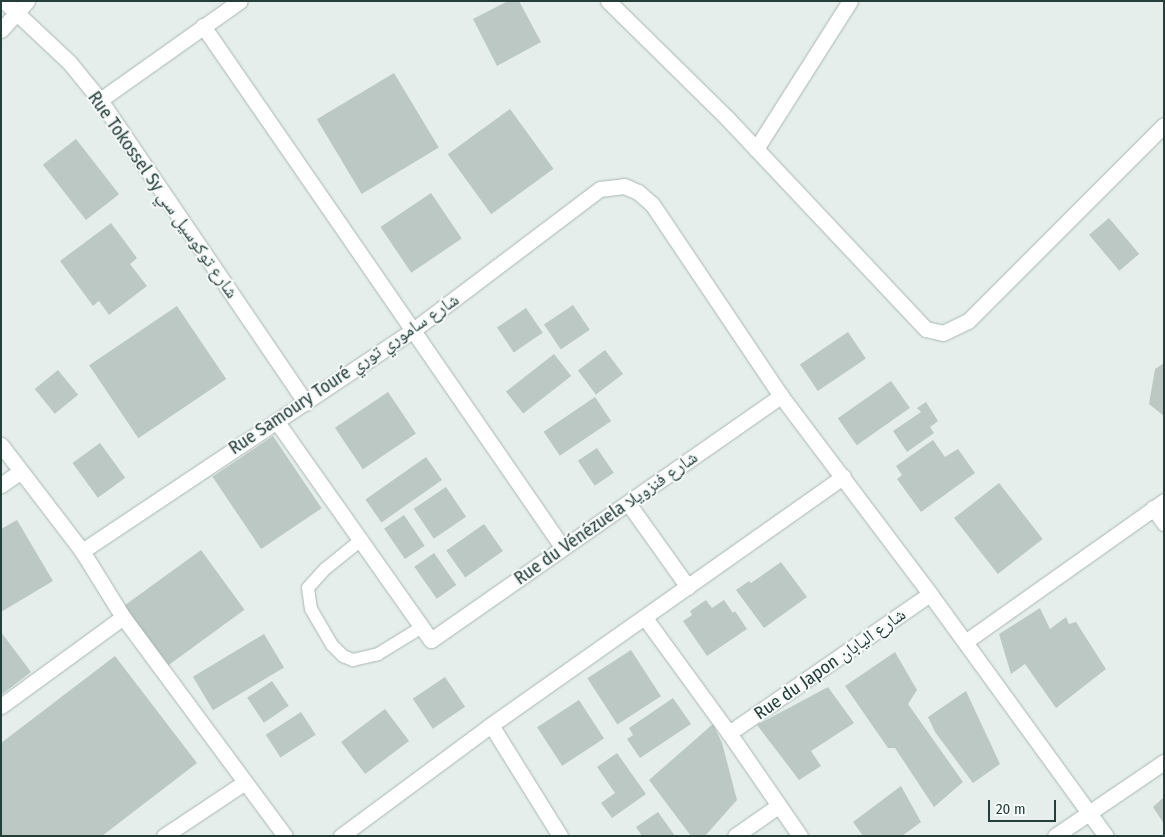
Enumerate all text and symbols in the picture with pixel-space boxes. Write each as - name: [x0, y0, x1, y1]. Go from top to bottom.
- street label: Rue Tokossel Sy شارع توكوسيل سي: [83, 88, 243, 302]
- street label: Rue Samoury Touré شارع ساموري توري: [225, 289, 463, 459]
- street label: Rue du Vénézuela شارع فنزويلا: [510, 446, 702, 590]
- street label: Rue du Japon شارع اليابان: [750, 604, 910, 724]
- scale bar: [990, 790, 1058, 822]
- text: 20 m: [996, 800, 1026, 818]

